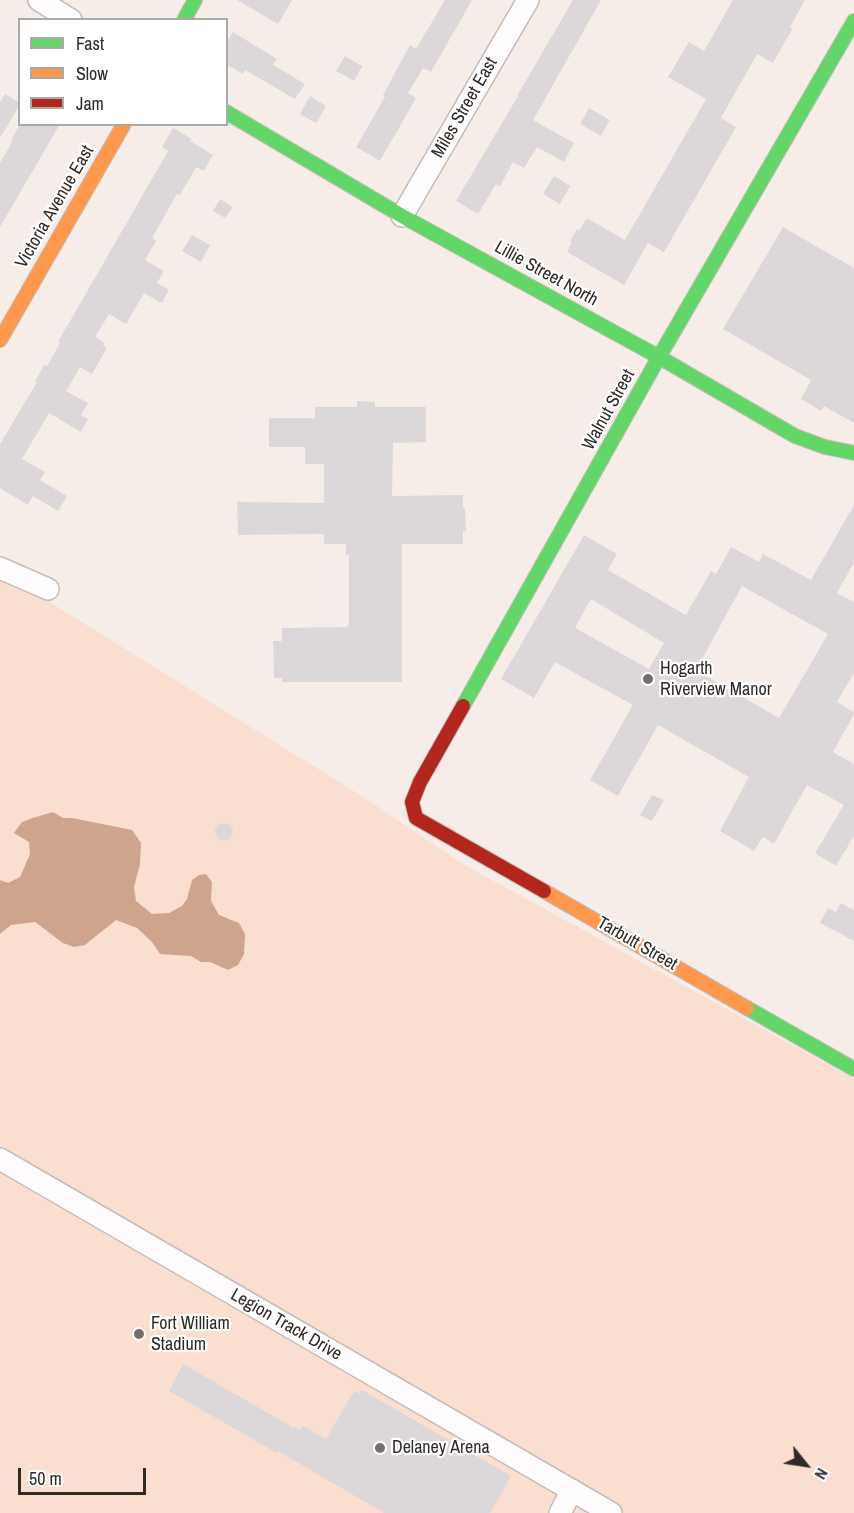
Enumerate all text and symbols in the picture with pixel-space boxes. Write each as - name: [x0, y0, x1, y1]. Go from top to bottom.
- legend: [18, 18, 228, 126]
- text: Fast: [76, 31, 104, 56]
- street label: Miles Street East: [428, 54, 502, 162]
- text: Slow: [76, 61, 108, 86]
- text: Jam: [76, 91, 104, 116]
- street label: Victoria Avenue East: [11, 142, 99, 272]
- street label: Lillie Street North: [491, 237, 601, 311]
- street label: Walnut Street: [578, 366, 640, 454]
- place label: Hogarth Riverview Manor: [660, 658, 772, 700]
- marker: Hogarth Riverview Manor: [641, 672, 655, 686]
- street label: Tarbutt Street: [593, 912, 681, 976]
- street label: Legion Track Drive: [226, 1284, 346, 1366]
- place label: Fort William Stadium: [151, 1313, 230, 1356]
- marker: Fort William Stadium: [132, 1327, 146, 1341]
- north arrow: [776, 1435, 836, 1495]
- place label: Delaney Arena: [392, 1437, 490, 1459]
- marker: Delaney Arena: [373, 1441, 387, 1455]
- scale bar: [21, 1456, 148, 1494]
- text: N: [810, 1464, 833, 1484]
- text: 50 m: [29, 1466, 62, 1491]

